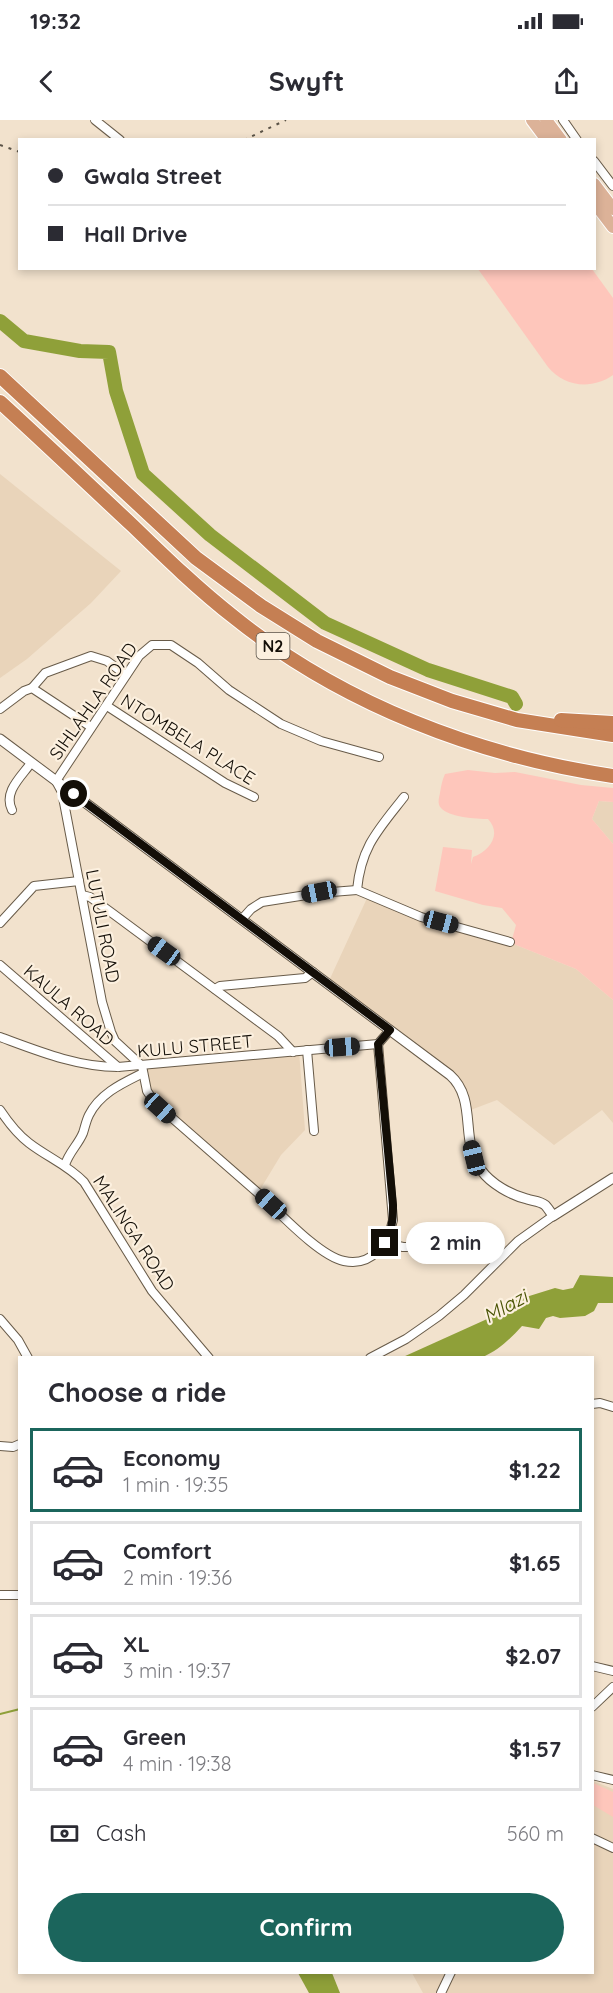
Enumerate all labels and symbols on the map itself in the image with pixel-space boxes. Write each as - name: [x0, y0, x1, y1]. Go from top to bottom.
- road number: N2: [256, 633, 290, 659]
- street label: SIHLAHLA ROAD: [44, 638, 142, 764]
- street label: NTOMBELA PLACE: [117, 688, 259, 790]
- route start: [60, 780, 87, 807]
- street label: LUTULI ROAD: [81, 867, 125, 985]
- car: [300, 880, 338, 904]
- car: [421, 909, 461, 935]
- car: [144, 933, 184, 969]
- street label: KAULA ROAD: [19, 959, 119, 1051]
- street label: KULU STREET: [136, 1029, 254, 1063]
- car: [323, 1037, 361, 1057]
- car: [141, 1089, 179, 1127]
- car: [461, 1138, 487, 1178]
- street label: MALINGA ROAD: [88, 1171, 180, 1295]
- car: [252, 1185, 290, 1223]
- callout: 2 min: [406, 1222, 505, 1264]
- route end: [371, 1229, 398, 1256]
- water label: Mlazi: [478, 1282, 534, 1328]

